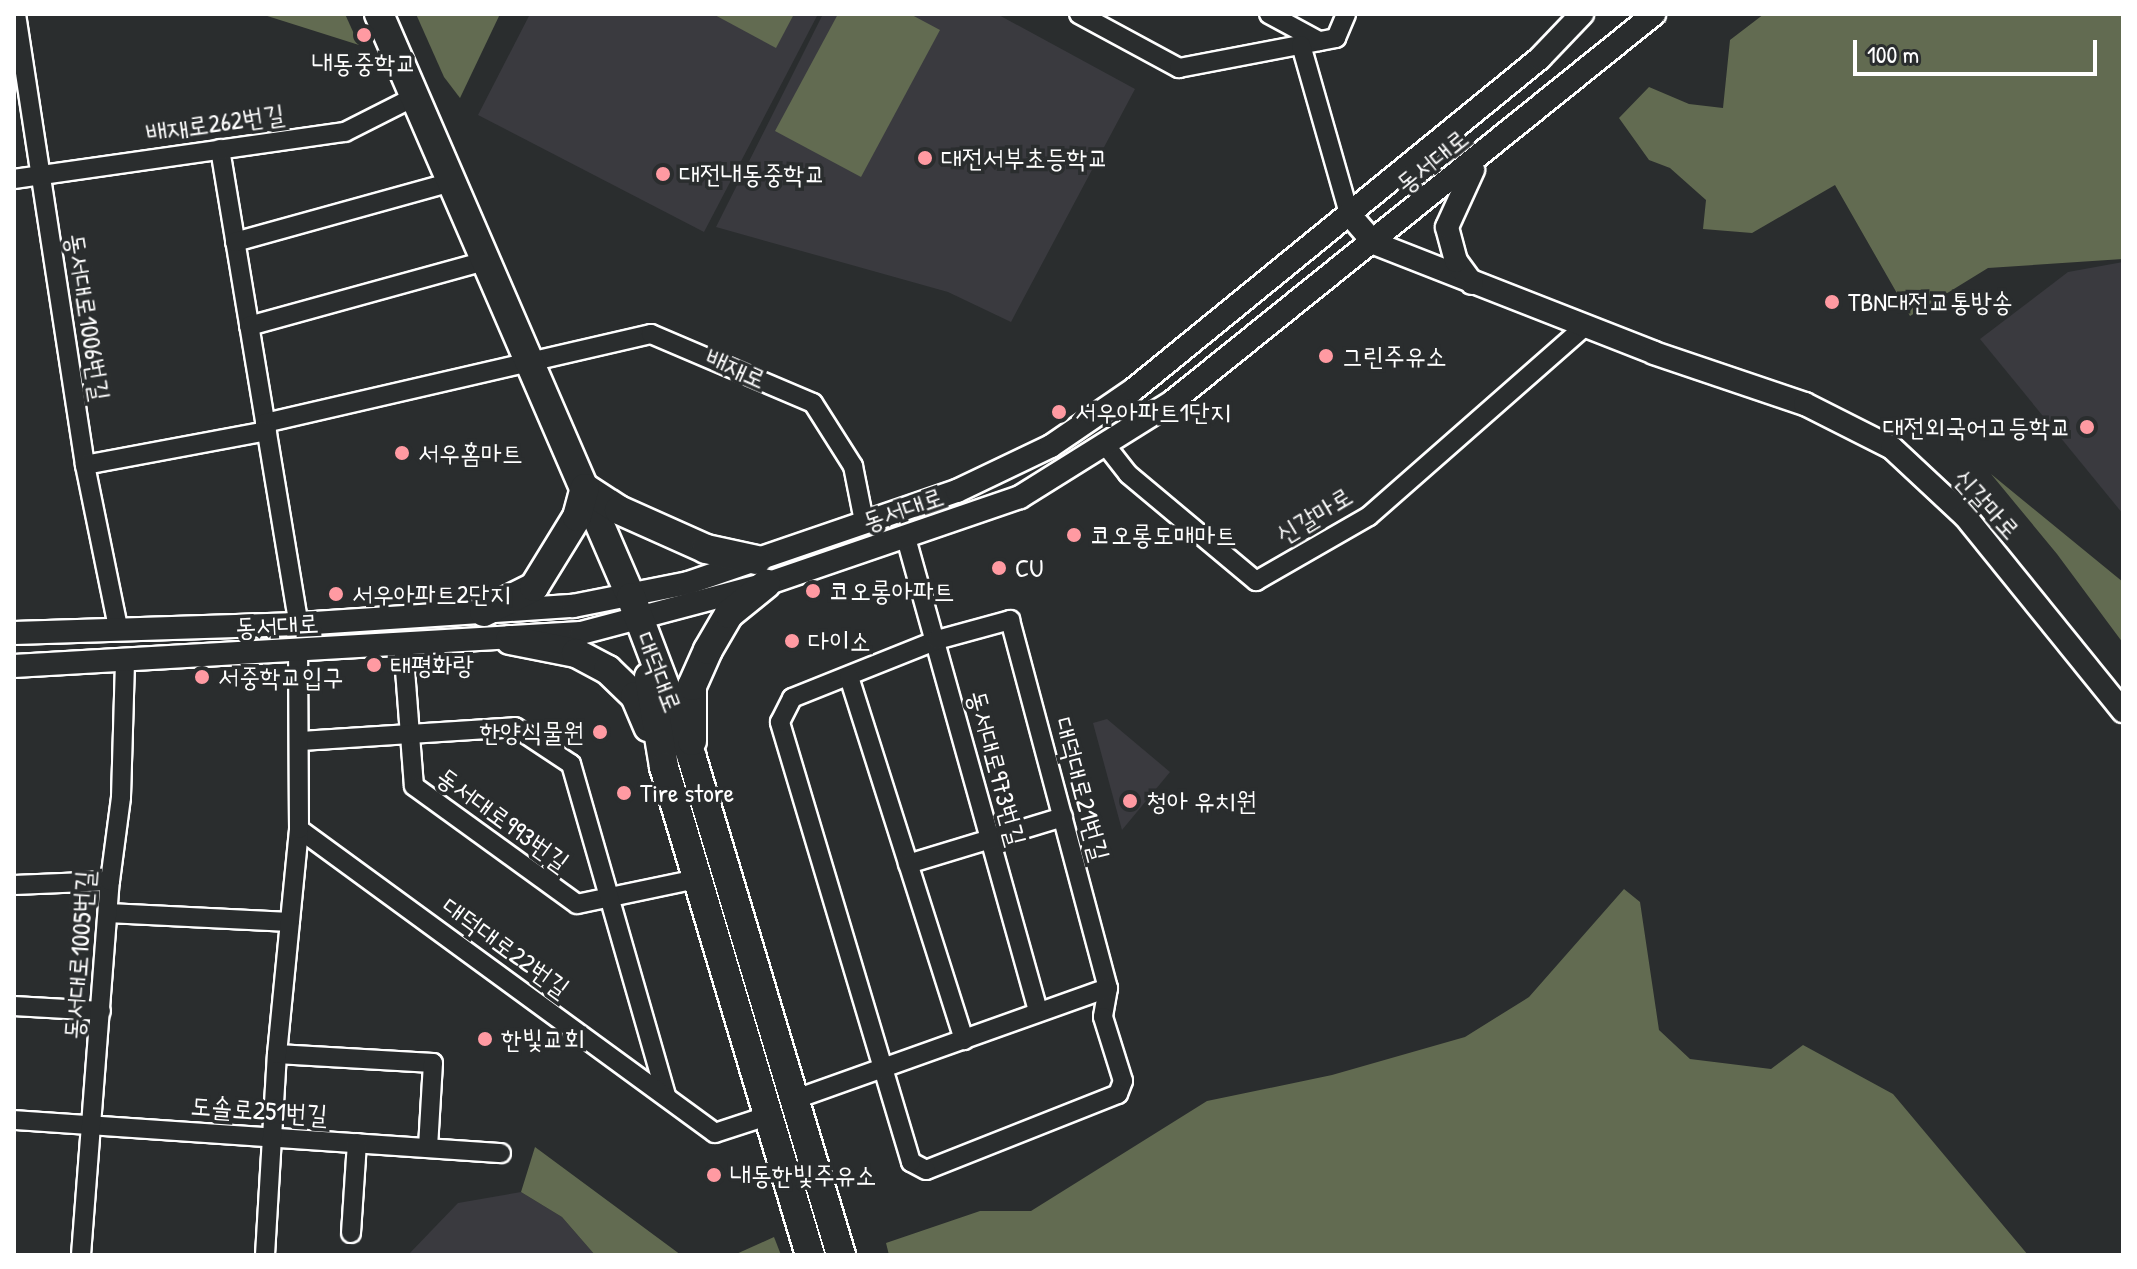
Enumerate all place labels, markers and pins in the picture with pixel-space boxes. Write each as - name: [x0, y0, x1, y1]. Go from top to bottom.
- marker: 내동중학교: [355, 26, 373, 44]
- place label: 내동중학교: [312, 47, 416, 79]
- place label: 대전서부초등학교: [941, 142, 1108, 174]
- marker: 대전서부초등학교: [916, 149, 934, 167]
- place label: 대전내동중학교: [679, 158, 825, 190]
- marker: 대전내동중학교: [654, 165, 672, 183]
- place label: TBN대전교통방송: [1848, 286, 2013, 318]
- marker: TBN대전교통방송: [1823, 293, 1841, 311]
- place label: 그린주유소: [1342, 340, 1447, 372]
- marker: 그린주유소: [1317, 347, 1335, 365]
- place label: 서우아파트1단지: [1075, 396, 1231, 428]
- marker: 서우아파트1단지: [1050, 403, 1068, 421]
- place label: 대전외국어고등학교: [1883, 411, 2071, 443]
- marker: 대전외국어고등학교: [2078, 418, 2096, 436]
- place label: 서우홈마트: [418, 437, 523, 469]
- marker: 서우홈마트: [393, 444, 411, 462]
- place label: 코오롱도매마트: [1090, 519, 1236, 551]
- marker: 코오롱도매마트: [1065, 526, 1083, 544]
- place label: CU: [1015, 552, 1044, 584]
- marker: CU: [990, 559, 1008, 577]
- place label: 코오롱아파트: [829, 575, 955, 607]
- place label: 서우아파트2단지: [352, 578, 511, 610]
- marker: 코오롱아파트: [804, 582, 822, 600]
- marker: 서우아파트2단지: [327, 585, 345, 603]
- place label: 다이소: [808, 625, 871, 657]
- marker: 다이소: [783, 632, 801, 650]
- place label: 태평화랑: [390, 649, 474, 681]
- marker: 태평화랑: [365, 656, 383, 674]
- place label: 서중학교입구: [218, 661, 344, 693]
- marker: 서중학교입구: [193, 668, 211, 686]
- place label: 한양식물원: [479, 716, 584, 748]
- marker: 한양식물원: [591, 723, 609, 741]
- place label: Tire store: [640, 777, 734, 809]
- marker: Tire store: [615, 784, 633, 802]
- place label: 청아 유치원: [1146, 785, 1257, 817]
- marker: 청아 유치원: [1121, 792, 1139, 810]
- place label: 한빛교회: [501, 1023, 585, 1055]
- marker: 한빛교회: [476, 1030, 494, 1048]
- place label: 내동한빛주유소: [730, 1159, 876, 1191]
- marker: 내동한빛주유소: [705, 1166, 723, 1184]

